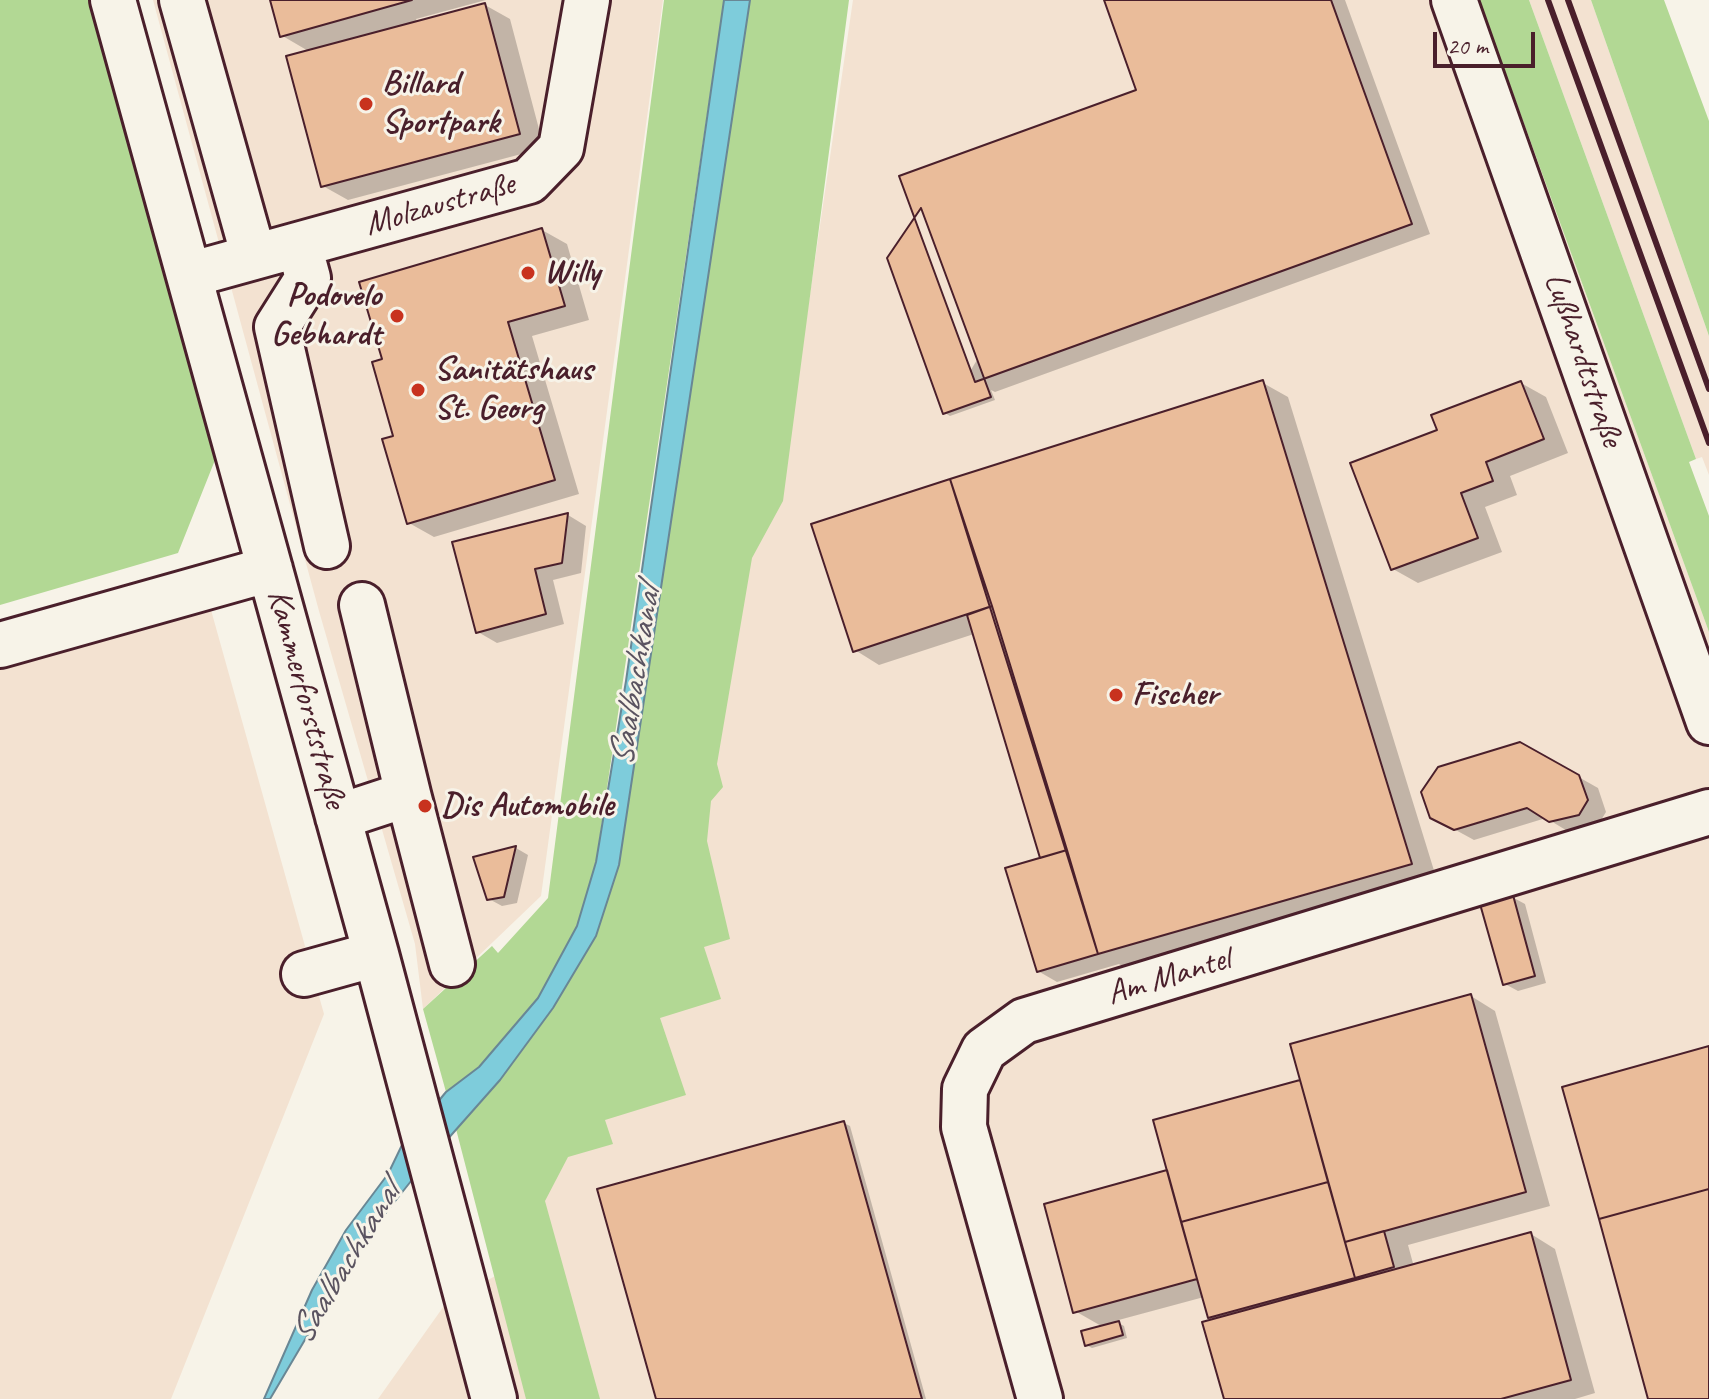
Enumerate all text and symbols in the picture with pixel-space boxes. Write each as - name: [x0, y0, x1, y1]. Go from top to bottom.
- scale bar: [1437, 16, 1539, 66]
- text: 20 m: [1447, 31, 1488, 61]
- place label: Billard Sportpark: [382, 64, 499, 144]
- marker: Billard Sportpark: [357, 95, 375, 113]
- street label: Molzaustraße: [361, 164, 519, 246]
- place label: Willy: [544, 253, 600, 293]
- marker: Willy: [519, 264, 537, 282]
- street label: Lußhardtstraße: [1534, 268, 1632, 452]
- place label: Podovelo Gebhardt: [271, 276, 381, 356]
- marker: Podovelo Gebhardt: [388, 307, 406, 325]
- place label: Sanitätshaus St. Georg: [434, 350, 593, 430]
- marker: Sanitätshaus St. Georg: [409, 381, 427, 399]
- street label: Kammerforststraße: [257, 585, 355, 813]
- water label: Saalbachkanal: [601, 585, 671, 769]
- place label: Fischer: [1132, 675, 1218, 715]
- marker: Fischer: [1107, 686, 1125, 704]
- place label: Dis Automobile: [441, 786, 614, 826]
- marker: Dis Automobile: [416, 797, 434, 815]
- street label: Am Mantel: [1102, 939, 1236, 1015]
- water label: Saalbachkanal: [281, 1176, 411, 1352]

